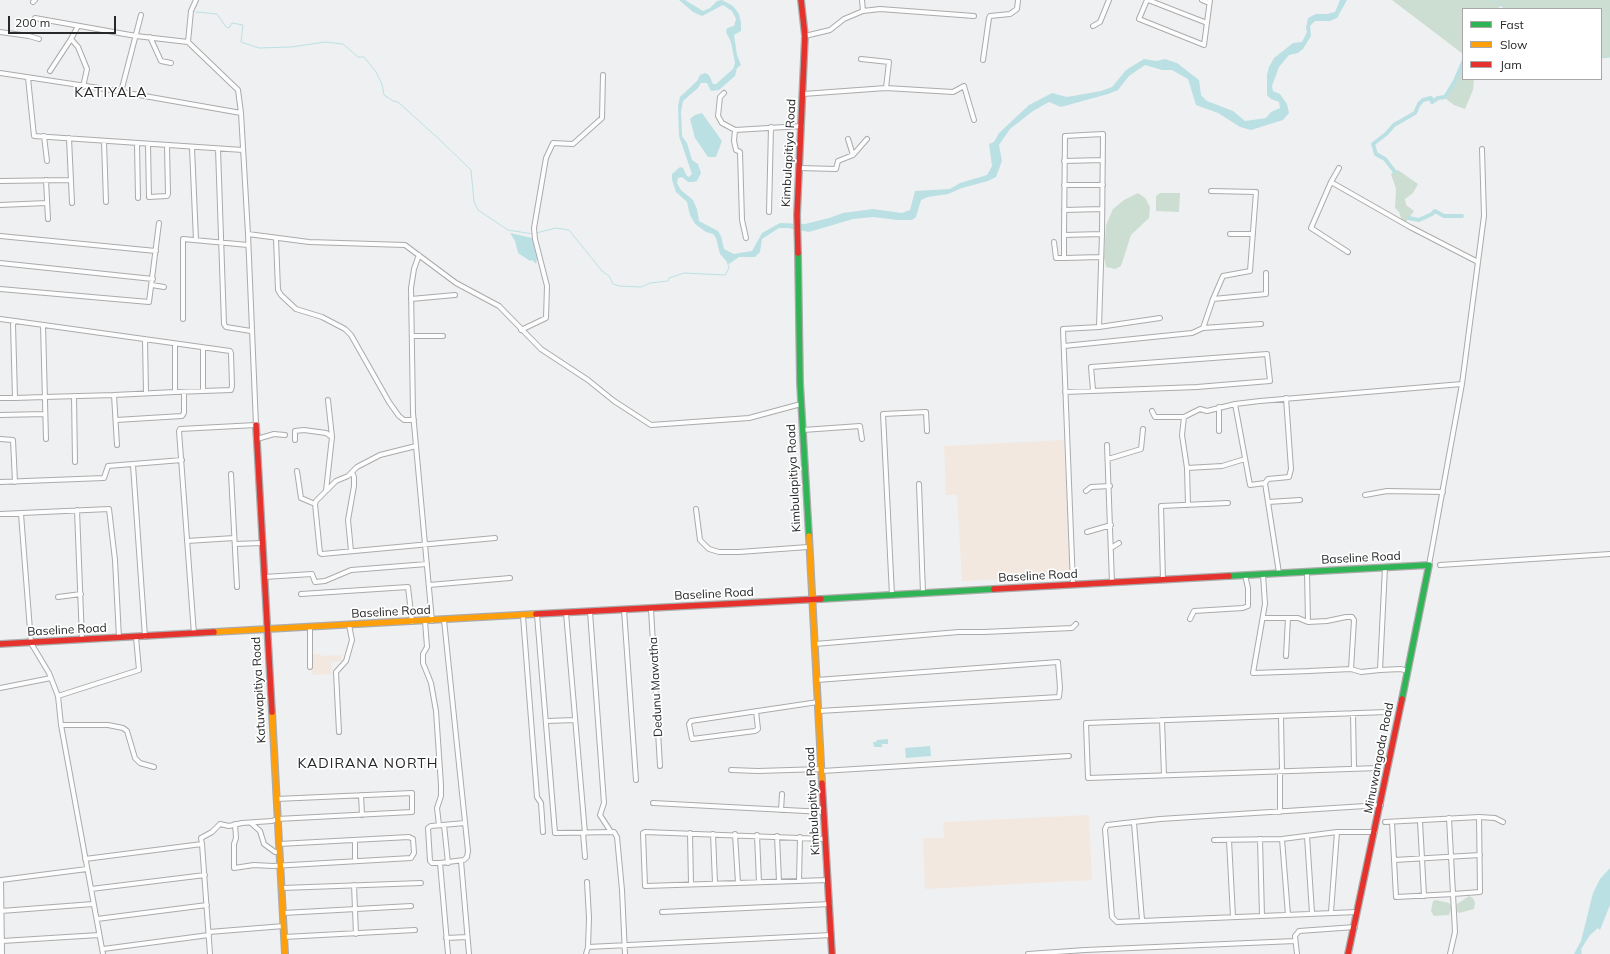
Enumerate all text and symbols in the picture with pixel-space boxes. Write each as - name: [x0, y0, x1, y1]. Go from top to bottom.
- scale bar: [10, 8, 118, 34]
- legend: [1462, 8, 1602, 80]
- text: 200 m: [15, 15, 50, 30]
- text: Fast: [1500, 17, 1524, 32]
- text: Slow: [1500, 37, 1528, 52]
- text: Jam: [1500, 57, 1522, 72]
- district label: KATIYALA: [74, 85, 148, 101]
- street label: Kimbulapitiya Road: [779, 99, 799, 207]
- street label: Kimbulapitiya Road: [784, 424, 804, 532]
- street label: Baseline Road: [1321, 549, 1401, 567]
- street label: Baseline Road: [998, 567, 1078, 585]
- street label: Baseline Road: [674, 585, 754, 603]
- street label: Baseline Road: [351, 603, 431, 621]
- street label: Baseline Road: [27, 621, 107, 639]
- street label: Katuwapitiya Road: [249, 636, 269, 744]
- street label: Dedunu Mawatha: [646, 637, 666, 737]
- street label: Minuwangoda Road: [1361, 701, 1397, 815]
- street label: Kimbulapitiya Road: [803, 747, 823, 855]
- district label: KADIRANA NORTH: [298, 756, 438, 772]

